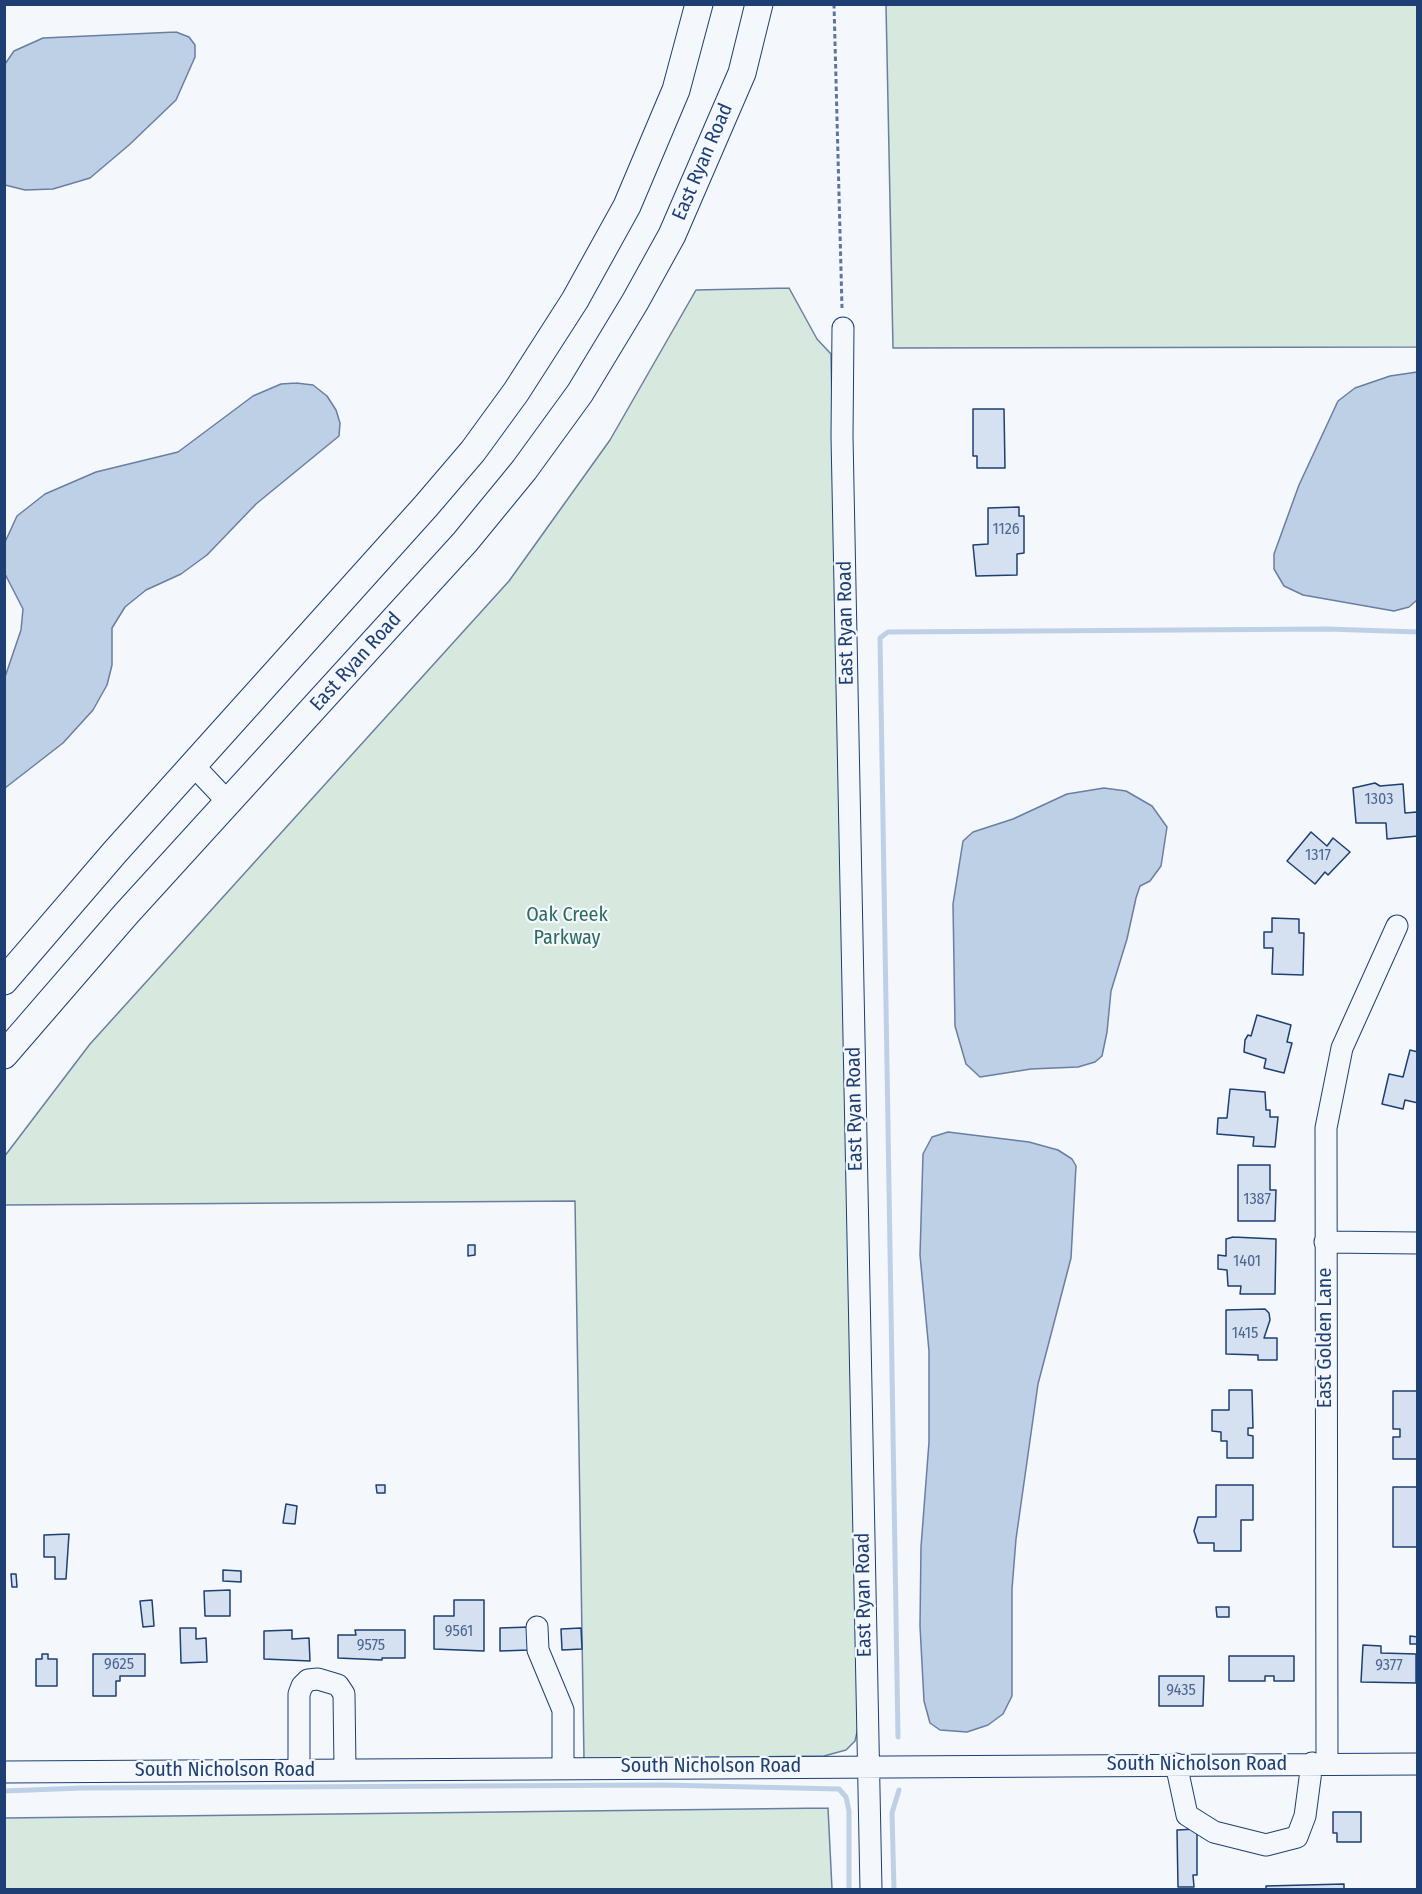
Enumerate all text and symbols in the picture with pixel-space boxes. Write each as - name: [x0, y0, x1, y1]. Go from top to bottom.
- street label: East Ryan Road: [668, 100, 738, 224]
- house number: 1126: [992, 520, 1020, 540]
- street label: East Ryan Road: [833, 560, 859, 686]
- street label: East Ryan Road: [305, 608, 407, 716]
- house number: 1303: [1365, 790, 1393, 810]
- house number: 1317: [1305, 846, 1331, 866]
- park label: Oak Creek Parkway: [526, 903, 608, 950]
- street label: East Ryan Road: [842, 1046, 868, 1172]
- house number: 1387: [1243, 1190, 1271, 1210]
- house number: 1401: [1233, 1252, 1261, 1272]
- street label: East Golden Lane: [1313, 1268, 1337, 1408]
- house number: 1415: [1232, 1324, 1258, 1344]
- street label: East Ryan Road: [851, 1532, 877, 1658]
- house number: 9561: [445, 1622, 473, 1642]
- house number: 9575: [357, 1636, 385, 1656]
- house number: 9625: [104, 1655, 134, 1675]
- house number: 9377: [1375, 1656, 1403, 1676]
- house number: 9435: [1166, 1681, 1196, 1701]
- street label: South Nicholson Road: [1107, 1752, 1287, 1776]
- street label: South Nicholson Road: [621, 1754, 801, 1778]
- street label: South Nicholson Road: [135, 1758, 315, 1782]

